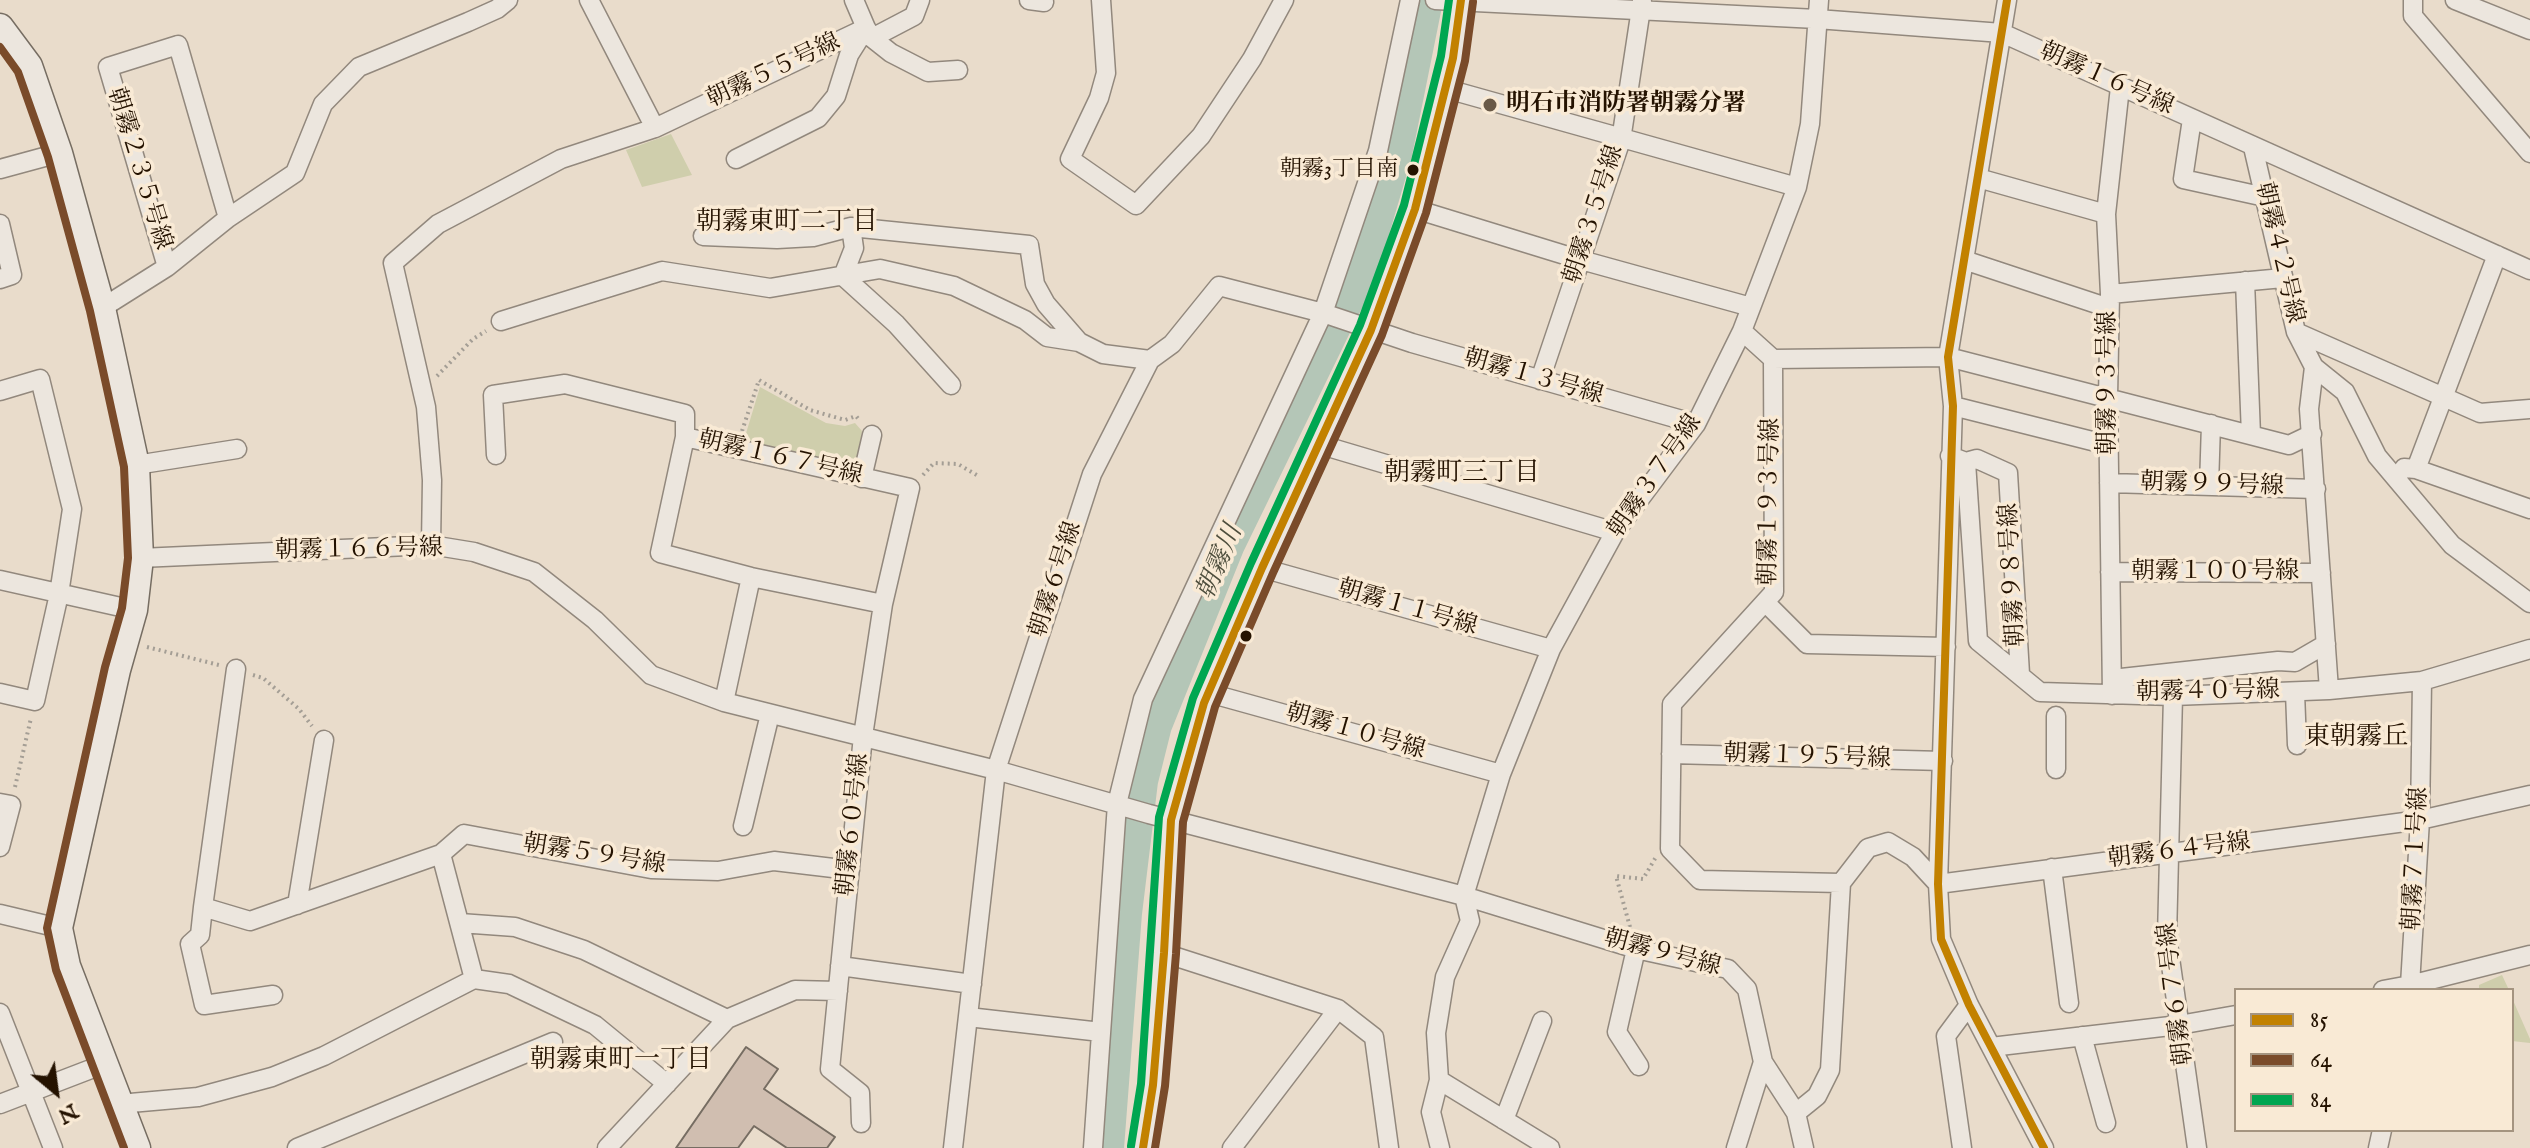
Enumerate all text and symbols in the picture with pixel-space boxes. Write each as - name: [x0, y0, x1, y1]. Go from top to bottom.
- street label: 朝霧５５号線: [703, 29, 845, 115]
- street label: 朝霧１６号線: [2034, 38, 2178, 122]
- street label: 朝霧２３５号線: [100, 84, 176, 254]
- place label: 明石市消防署朝霧分署: [1506, 91, 1746, 119]
- marker: 明石市消防署朝霧分署: [1481, 96, 1499, 114]
- street label: 朝霧３５号線: [1559, 142, 1631, 288]
- place label: 朝霧3丁目南: [1280, 157, 1398, 183]
- marker: 朝霧3丁目南: [1405, 162, 1421, 178]
- street label: 朝霧４２号線: [2248, 180, 2308, 326]
- district label: 朝霧東町二丁目: [696, 208, 878, 240]
- street label: 朝霧９３号線: [2095, 311, 2123, 455]
- street label: 朝霧１３号線: [1460, 344, 1606, 412]
- street label: 朝霧３７号線: [1603, 410, 1709, 544]
- street label: 朝霧１９３号線: [1755, 418, 1787, 586]
- street label: 朝霧１６７号線: [695, 426, 865, 492]
- district label: 朝霧町三丁目: [1384, 459, 1540, 491]
- street label: 朝霧９９号線: [2140, 469, 2284, 503]
- street label: 朝霧９８号線: [1996, 502, 2032, 648]
- street label: 朝霧６号線: [1025, 518, 1089, 642]
- water label: 朝霧川: [1191, 521, 1251, 605]
- street label: 朝霧１６６号線: [275, 535, 443, 567]
- street label: 朝霧１００号線: [2131, 559, 2299, 587]
- street label: 朝霧１１号線: [1334, 575, 1480, 643]
- unlabelled marker: [1238, 628, 1254, 644]
- street label: 朝霧４０号線: [2136, 677, 2280, 709]
- street label: 朝霧１０号線: [1282, 699, 1428, 767]
- district label: 東朝霧丘: [2304, 723, 2408, 755]
- street label: 朝霧１９５号線: [1723, 741, 1891, 775]
- street label: 朝霧６０号線: [832, 752, 876, 898]
- street label: 朝霧７１号線: [2399, 786, 2435, 932]
- street label: 朝霧６４号線: [2106, 829, 2252, 875]
- street label: 朝霧５９号線: [521, 831, 667, 881]
- street label: 朝霧６７号線: [2154, 921, 2200, 1067]
- street label: 朝霧９号線: [1600, 925, 1724, 983]
- legend: [2234, 988, 2514, 1132]
- text: 85: [2310, 1005, 2328, 1036]
- text: 64: [2310, 1045, 2332, 1076]
- district label: 朝霧東町一丁目: [530, 1046, 712, 1078]
- north arrow: [16, 1052, 96, 1132]
- text: 84: [2310, 1085, 2331, 1116]
- text: N: [53, 1096, 83, 1130]

